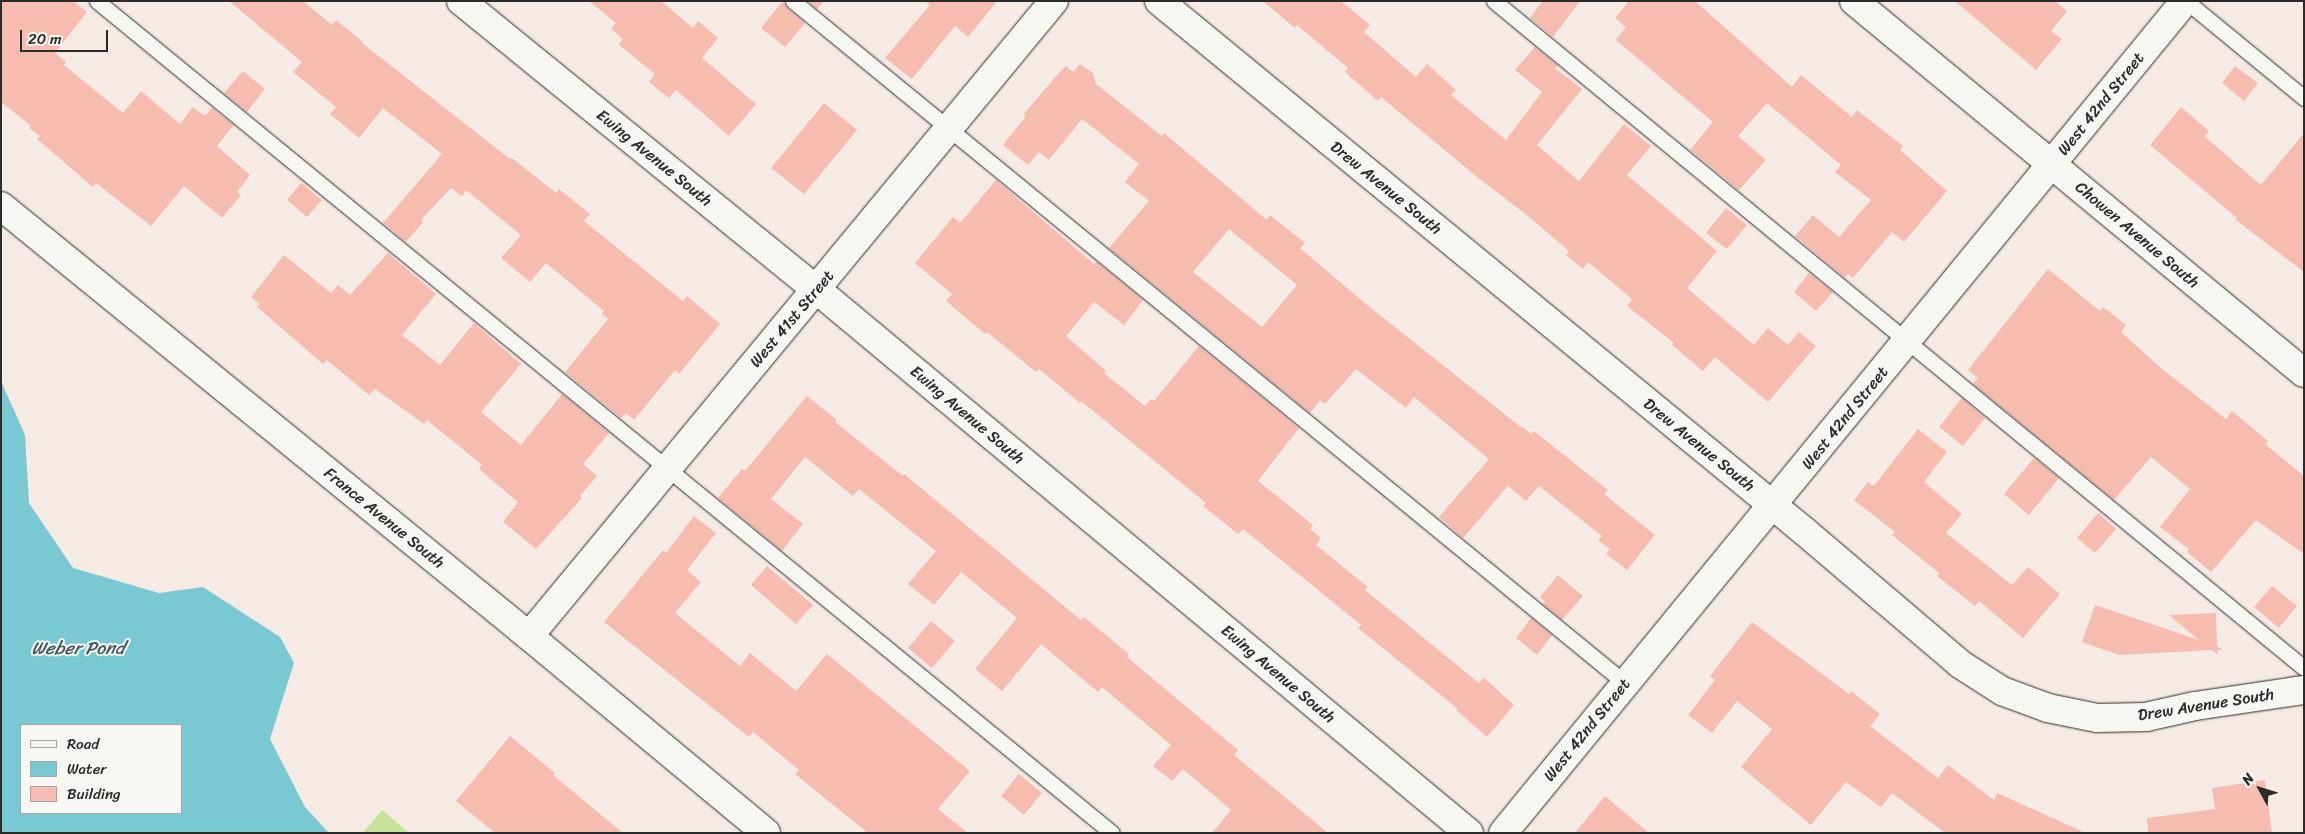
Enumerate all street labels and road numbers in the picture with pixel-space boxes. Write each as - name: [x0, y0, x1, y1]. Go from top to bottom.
- street label: West 42nd Street: [2054, 49, 2148, 159]
- street label: Ewing Avenue South: [593, 106, 715, 210]
- street label: Drew Avenue South: [1327, 137, 1445, 239]
- street label: Chowen Avenue South: [2071, 178, 2203, 292]
- street label: West 41st Street: [746, 267, 838, 371]
- street label: Ewing Avenue South: [906, 362, 1028, 468]
- street label: West 42nd Street: [1798, 363, 1892, 473]
- street label: Drew Avenue South: [1640, 394, 1758, 496]
- street label: France Avenue South: [320, 463, 448, 573]
- street label: Ewing Avenue South: [1217, 621, 1339, 727]
- street label: West 42nd Street: [1540, 675, 1634, 785]
- street label: Drew Avenue South: [2137, 685, 2275, 725]

